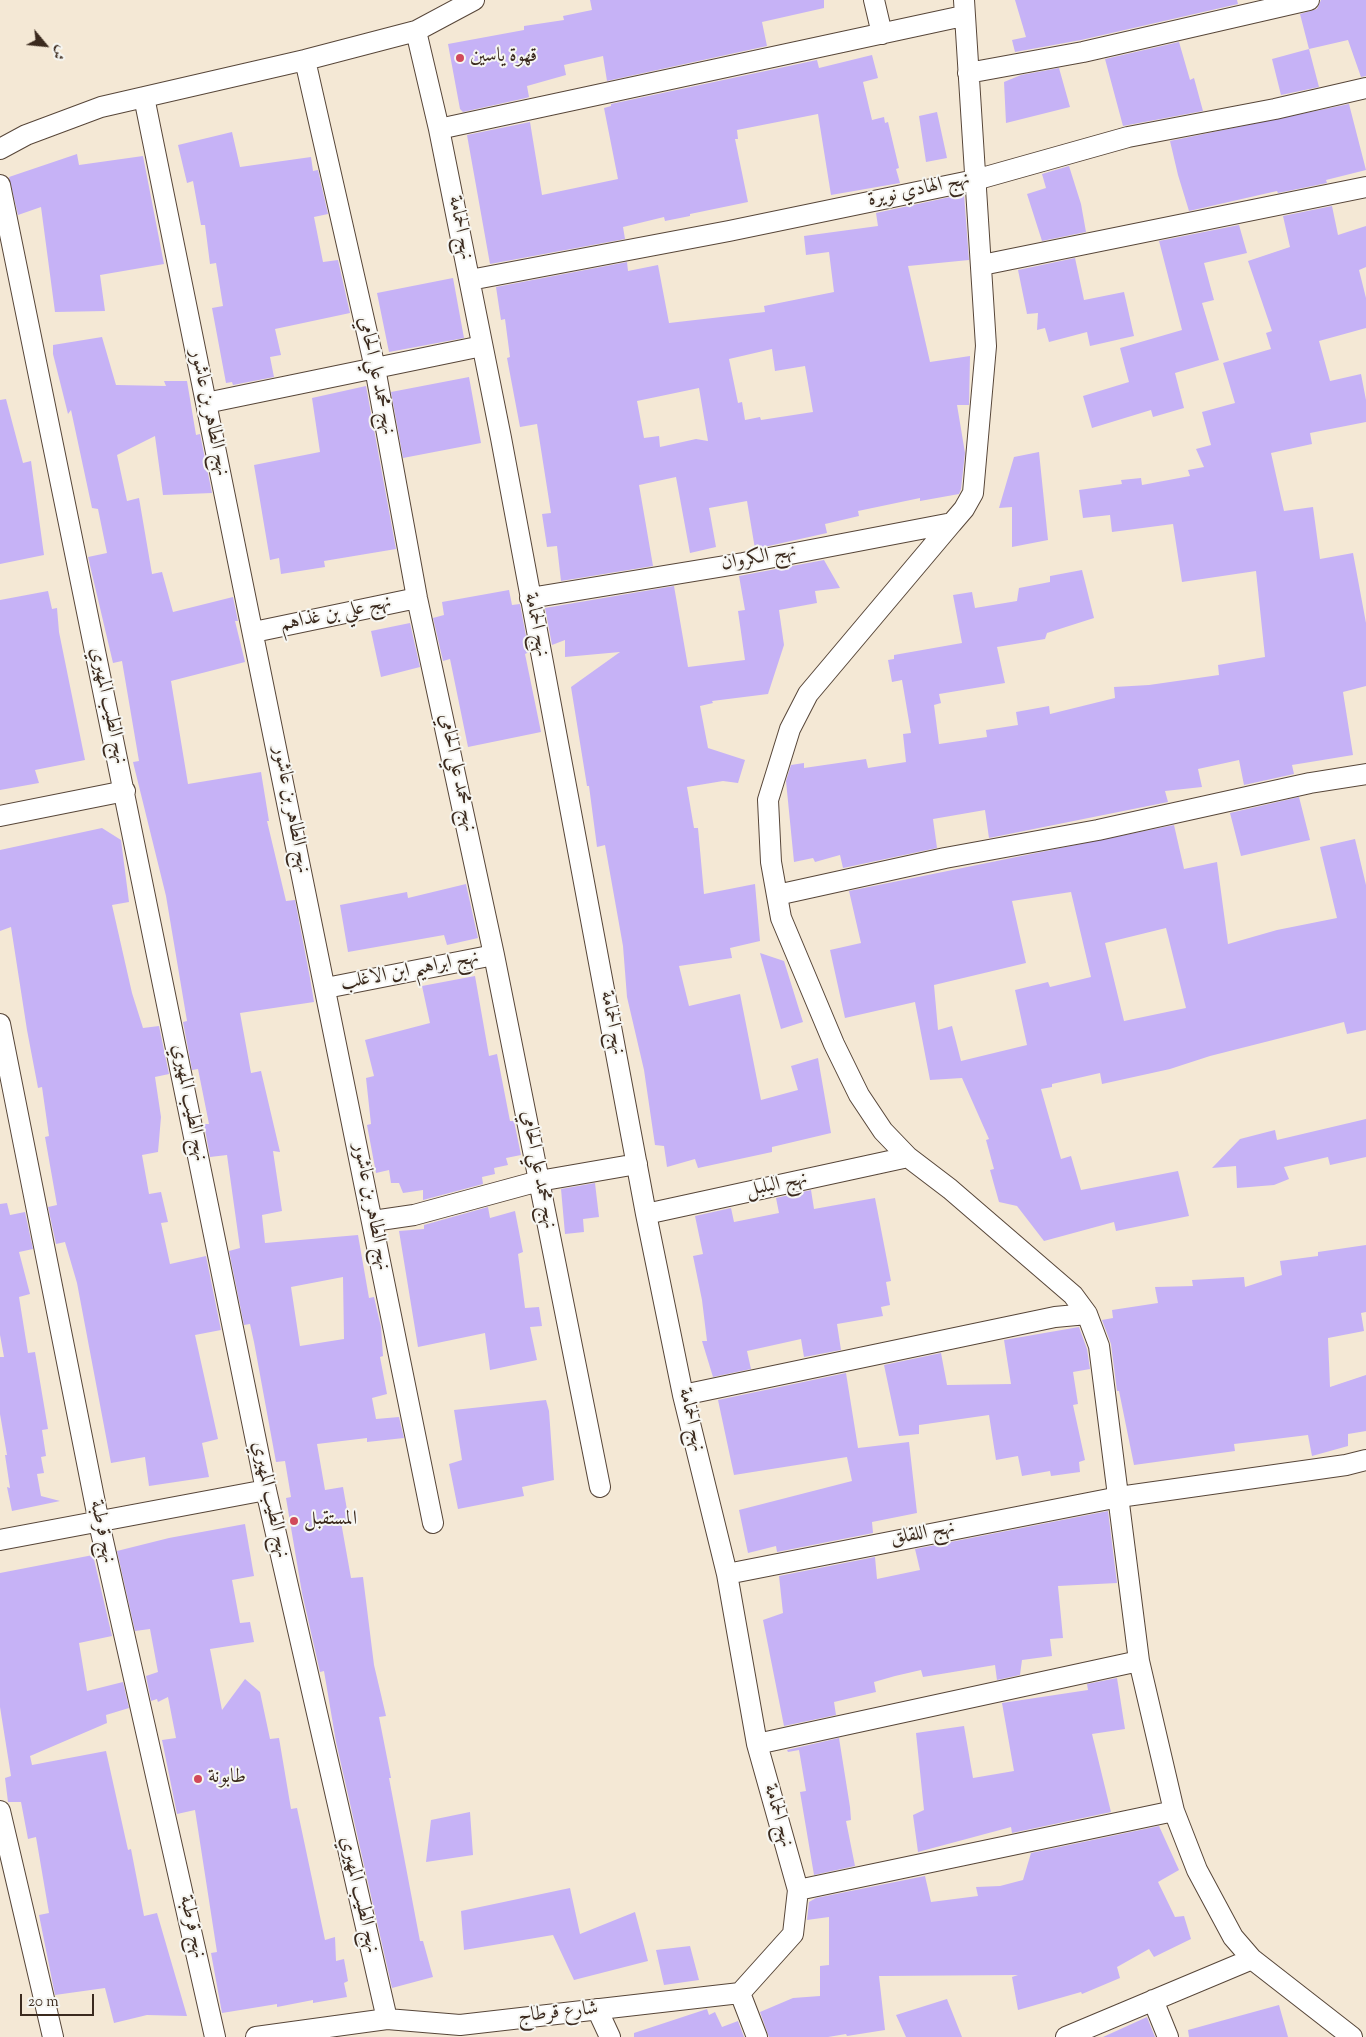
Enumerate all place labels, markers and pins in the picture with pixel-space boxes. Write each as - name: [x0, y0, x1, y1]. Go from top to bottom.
- place label: قهوة ياسين: [470, 46, 537, 70]
- marker: قهوة ياسين: [454, 52, 466, 64]
- place label: المستقبل: [304, 1509, 357, 1533]
- marker: المستقبل: [288, 1515, 300, 1527]
- place label: طابونة: [208, 1767, 246, 1791]
- marker: طابونة: [192, 1773, 204, 1785]

